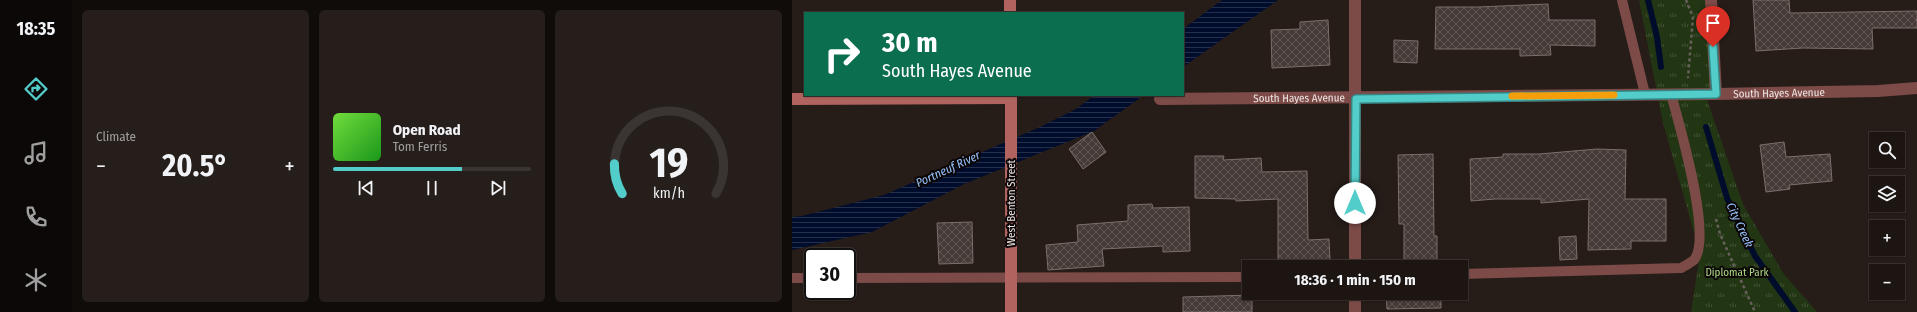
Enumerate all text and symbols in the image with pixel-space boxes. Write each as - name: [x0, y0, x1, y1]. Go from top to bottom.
- pin: [1696, 6, 1730, 47]
- icon: arrive: [1702, 12, 1724, 34]
- text: 18:35: [17, 18, 55, 40]
- text: 30 m: [882, 26, 938, 59]
- icon: right: [816, 28, 868, 80]
- text: South Hayes Avenue: [882, 60, 1032, 82]
- icon: directions: [22, 75, 50, 103]
- street label: South Hayes Avenue: [1733, 86, 1825, 101]
- street label: South Hayes Avenue: [1253, 91, 1345, 105]
- text: Open Road: [393, 121, 461, 139]
- text: Climate: [96, 129, 136, 144]
- map controls: [1869, 132, 1905, 300]
- button: search: [1869, 132, 1905, 168]
- text: 19: [649, 138, 688, 188]
- icon: music: [22, 139, 50, 167]
- text: Tom Ferris: [393, 139, 447, 154]
- text: 20.5°: [162, 148, 228, 184]
- water label: Portneuf River: [914, 148, 983, 190]
- text: −: [96, 153, 106, 180]
- text: +: [285, 153, 295, 180]
- street label: West Benton Street: [1005, 159, 1018, 246]
- button: layers: [1869, 176, 1905, 212]
- icon: previous: [355, 177, 377, 199]
- icon: pause: [421, 177, 443, 199]
- icon: next: [487, 177, 509, 199]
- position arrow: [1334, 182, 1376, 224]
- text: km/h: [653, 185, 685, 202]
- water label: City Creek: [1724, 200, 1757, 250]
- icon: phone: [22, 203, 50, 231]
- button: +: [1869, 220, 1905, 256]
- speed limit sign: 30: [804, 248, 856, 300]
- button: −: [1869, 264, 1905, 300]
- icon: climate: [22, 266, 50, 294]
- park label: Diplomat Park: [1705, 266, 1769, 279]
- text: 18:36 · 1 min · 150 m: [1294, 271, 1416, 289]

